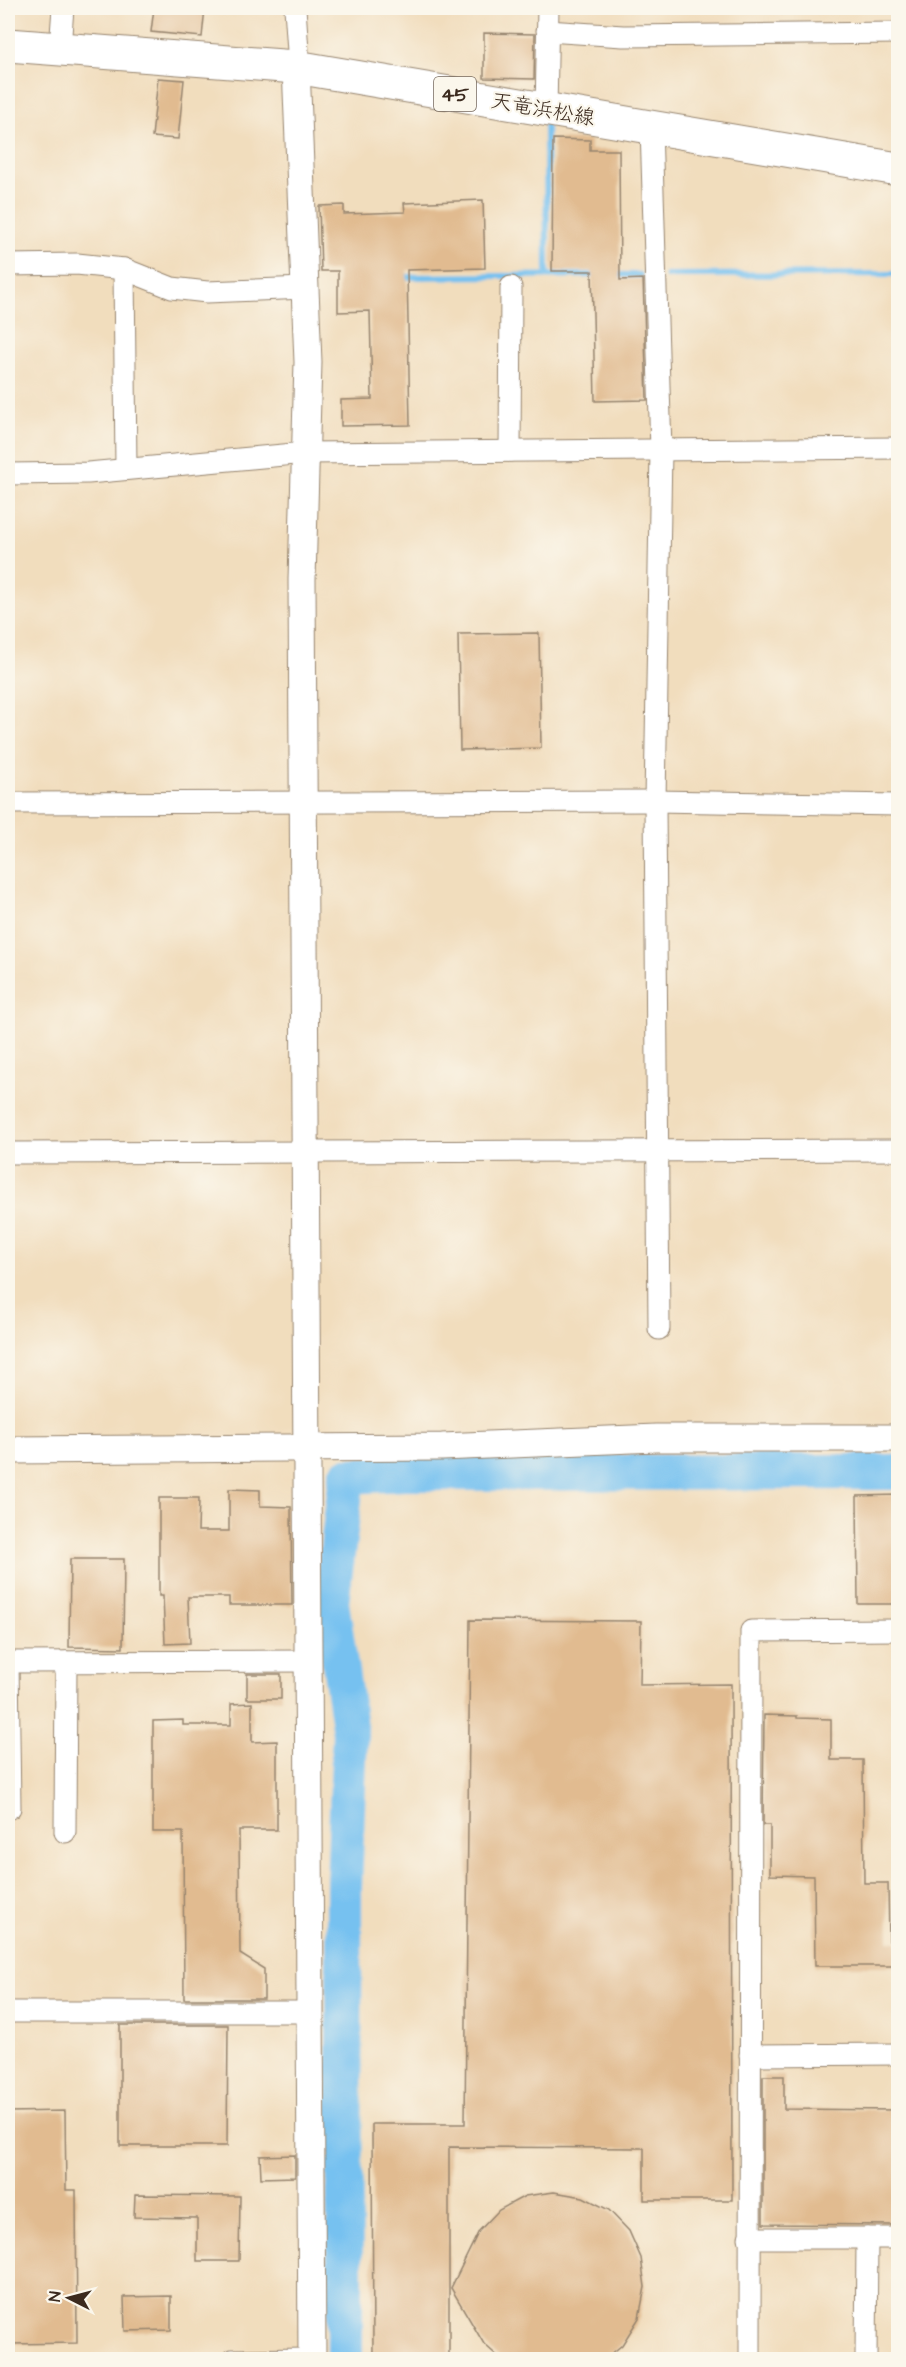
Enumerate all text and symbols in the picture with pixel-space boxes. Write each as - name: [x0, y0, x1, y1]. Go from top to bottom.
- road number: 45: [434, 77, 476, 111]
- street label: 天竜浜松線: [489, 86, 597, 133]
- north arrow: [39, 2268, 99, 2328]
- text: N: [44, 2290, 67, 2303]

